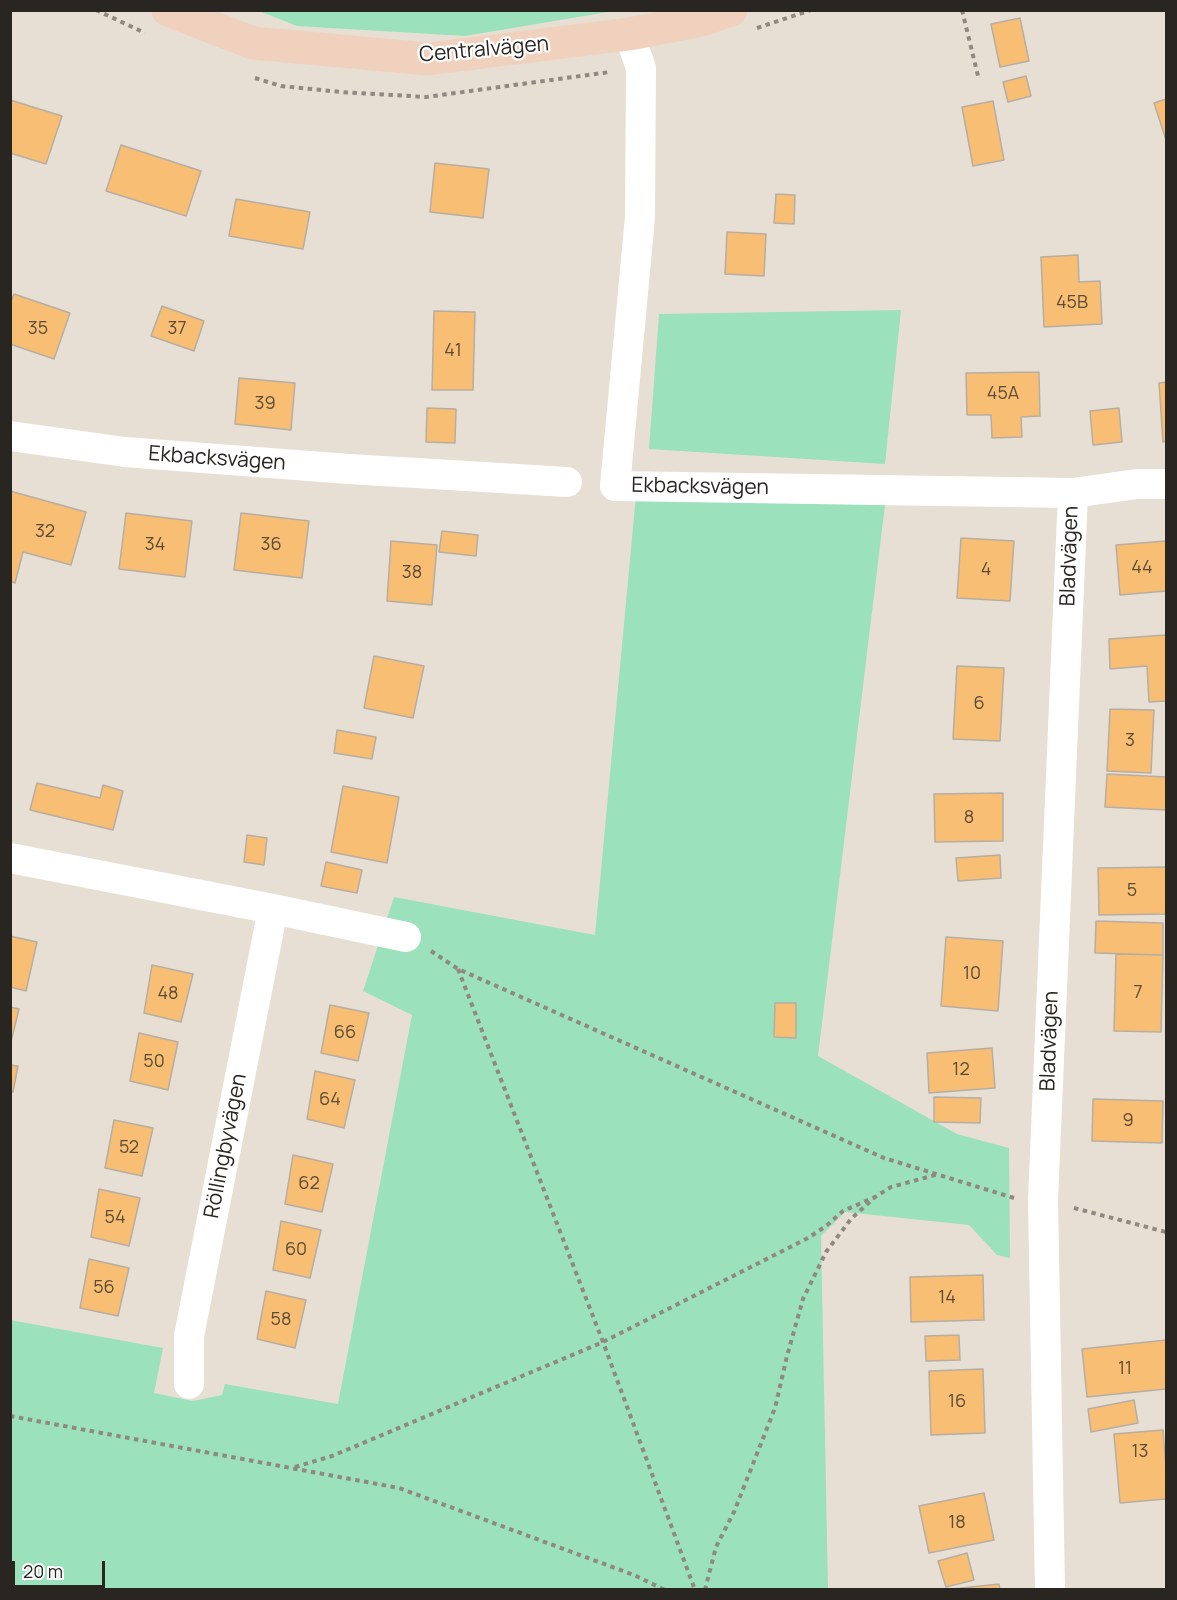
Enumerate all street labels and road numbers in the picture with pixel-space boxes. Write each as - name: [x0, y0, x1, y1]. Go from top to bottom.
- street label: Centralvägen: [418, 32, 550, 68]
- street label: Ekbacksvägen: [148, 442, 286, 476]
- street label: Ekbacksvägen: [631, 473, 769, 501]
- street label: Bladvägen: [1056, 505, 1084, 607]
- street label: Bladvägen: [1036, 990, 1064, 1092]
- street label: Röllingbyvägen: [200, 1072, 252, 1220]

